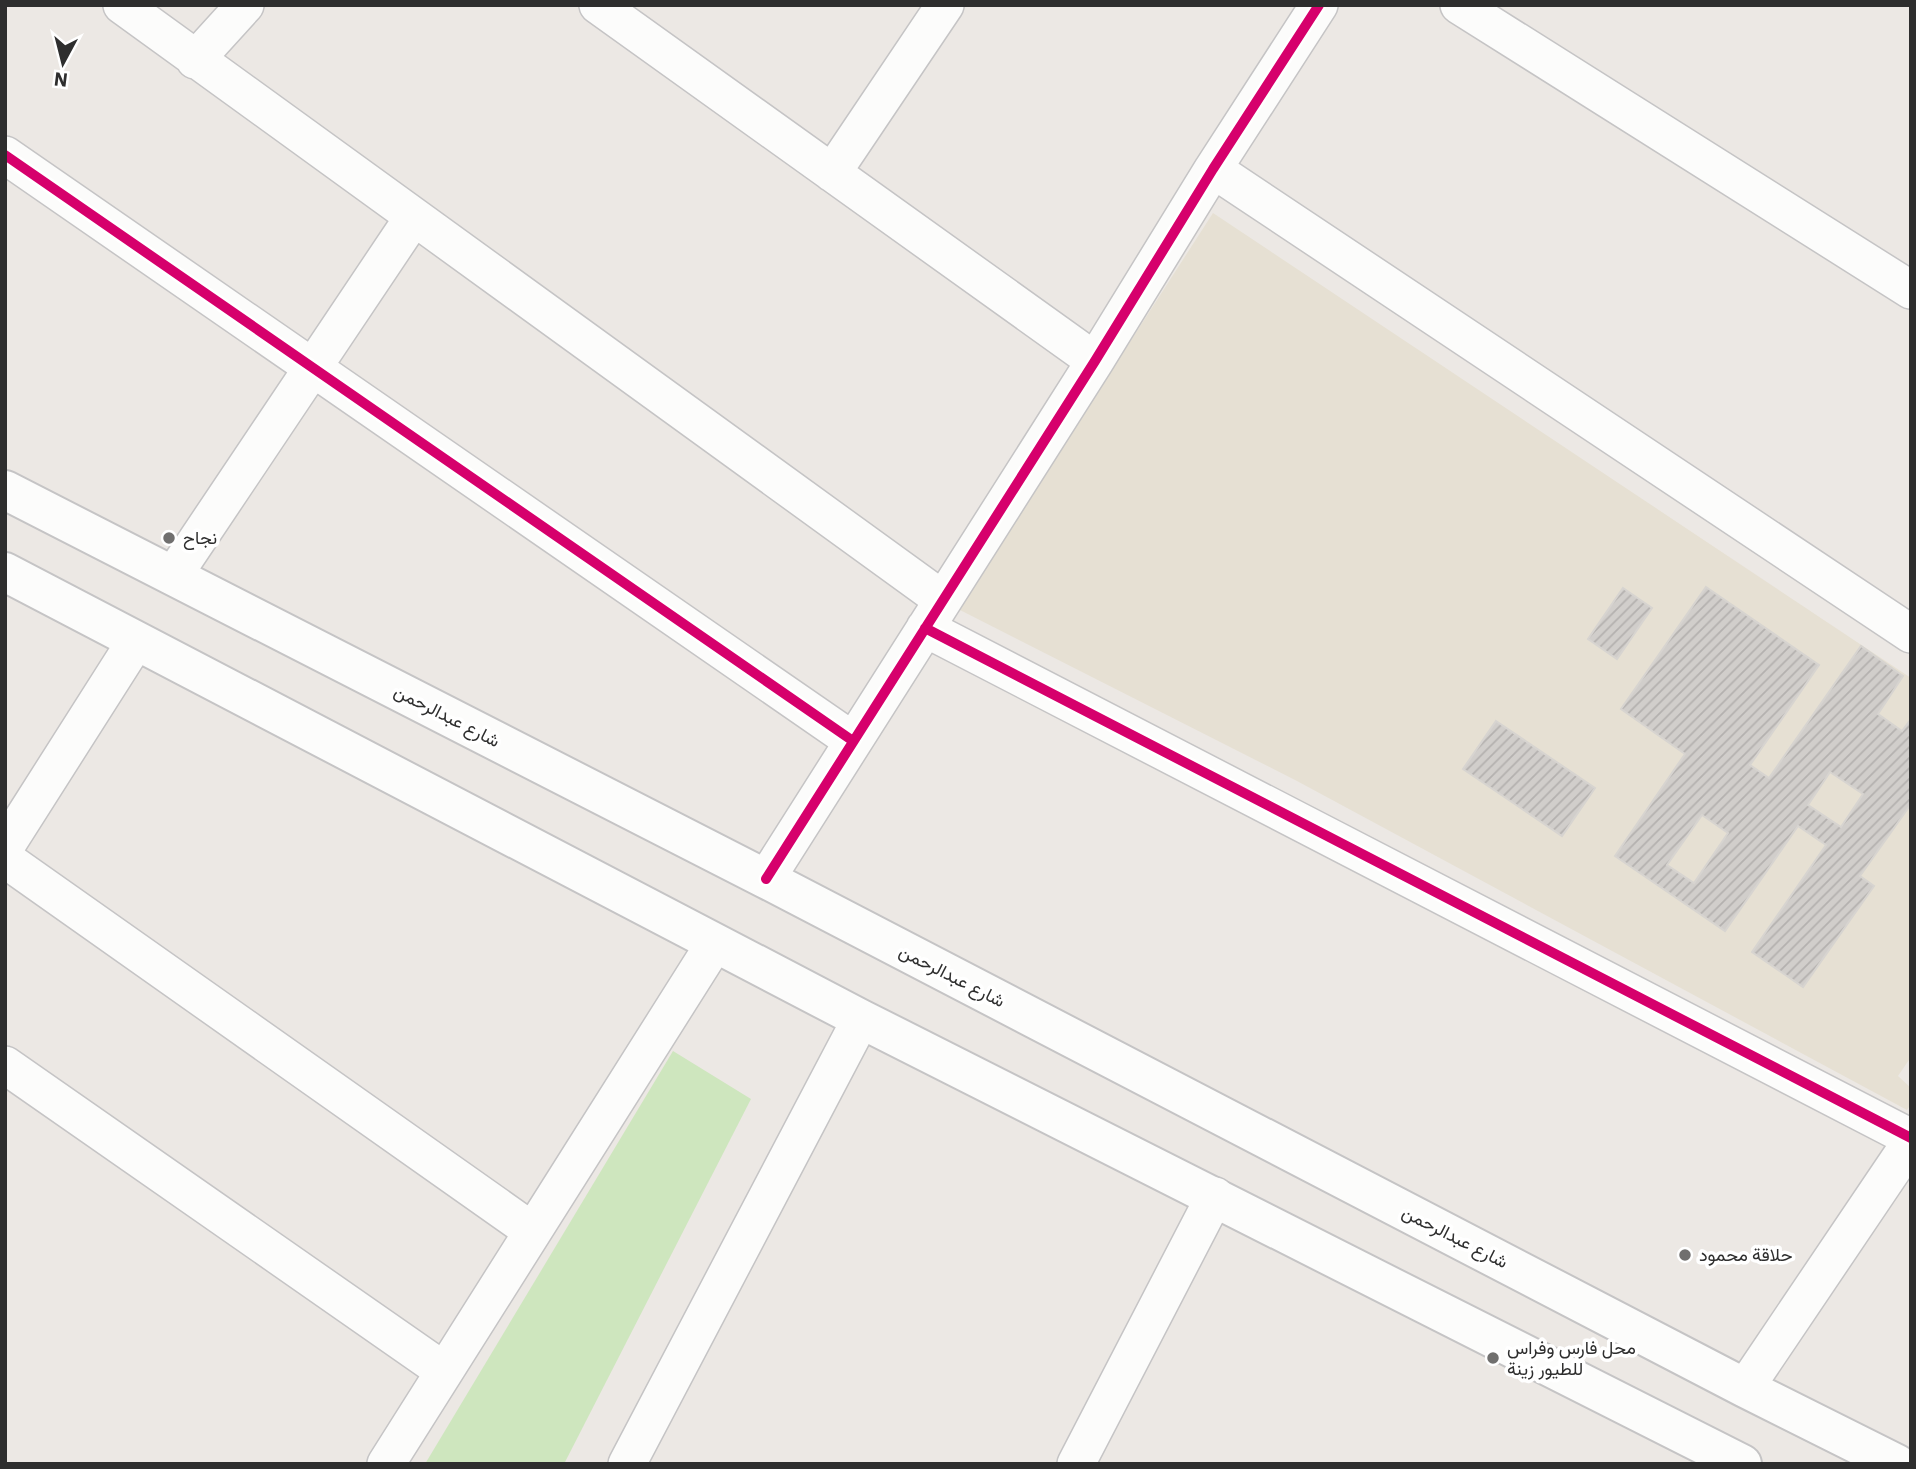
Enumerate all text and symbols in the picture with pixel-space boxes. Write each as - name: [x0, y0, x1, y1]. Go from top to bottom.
- north arrow: [28, 28, 98, 98]
- text: N: [53, 67, 69, 93]
- place label: نجاح: [183, 526, 217, 550]
- marker: نجاح: [161, 530, 177, 546]
- street label: شارع عبدالرحمن: [390, 679, 504, 753]
- street label: شارع عبدالرحمن: [895, 939, 1009, 1013]
- street label: شارع عبدالرحمن: [1398, 1200, 1512, 1274]
- place label: حلاقة محمود: [1699, 1243, 1793, 1266]
- marker: حلاقة محمود: [1677, 1247, 1693, 1263]
- place label: محل فارس وفراس للطيور زينة: [1507, 1336, 1636, 1380]
- marker: محل فارس وفراس للطيور زينة: [1485, 1350, 1501, 1366]

